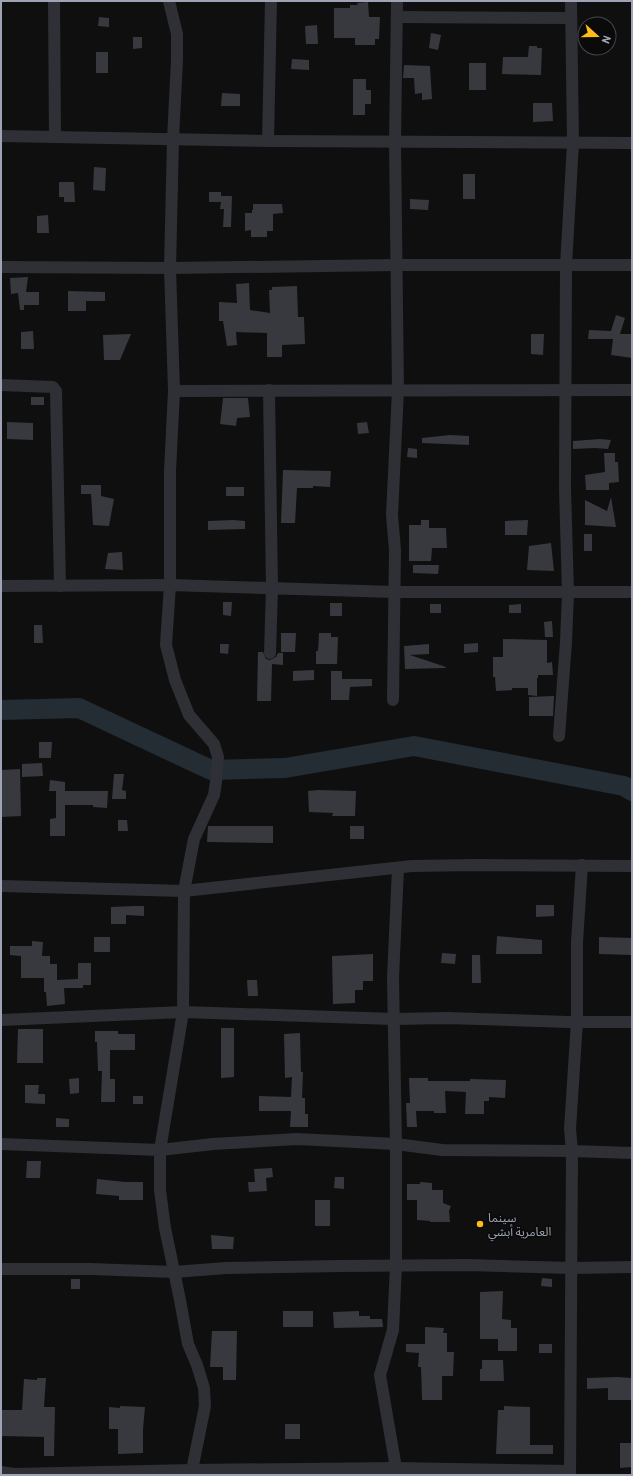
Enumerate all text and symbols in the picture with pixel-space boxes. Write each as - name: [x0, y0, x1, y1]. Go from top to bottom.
- north arrow: [577, 16, 617, 56]
- text: N: [599, 34, 614, 46]
- place label: سينما العامرية أبشي: [488, 1210, 551, 1242]
- marker: سينما العامرية أبشي: [475, 1219, 485, 1229]

